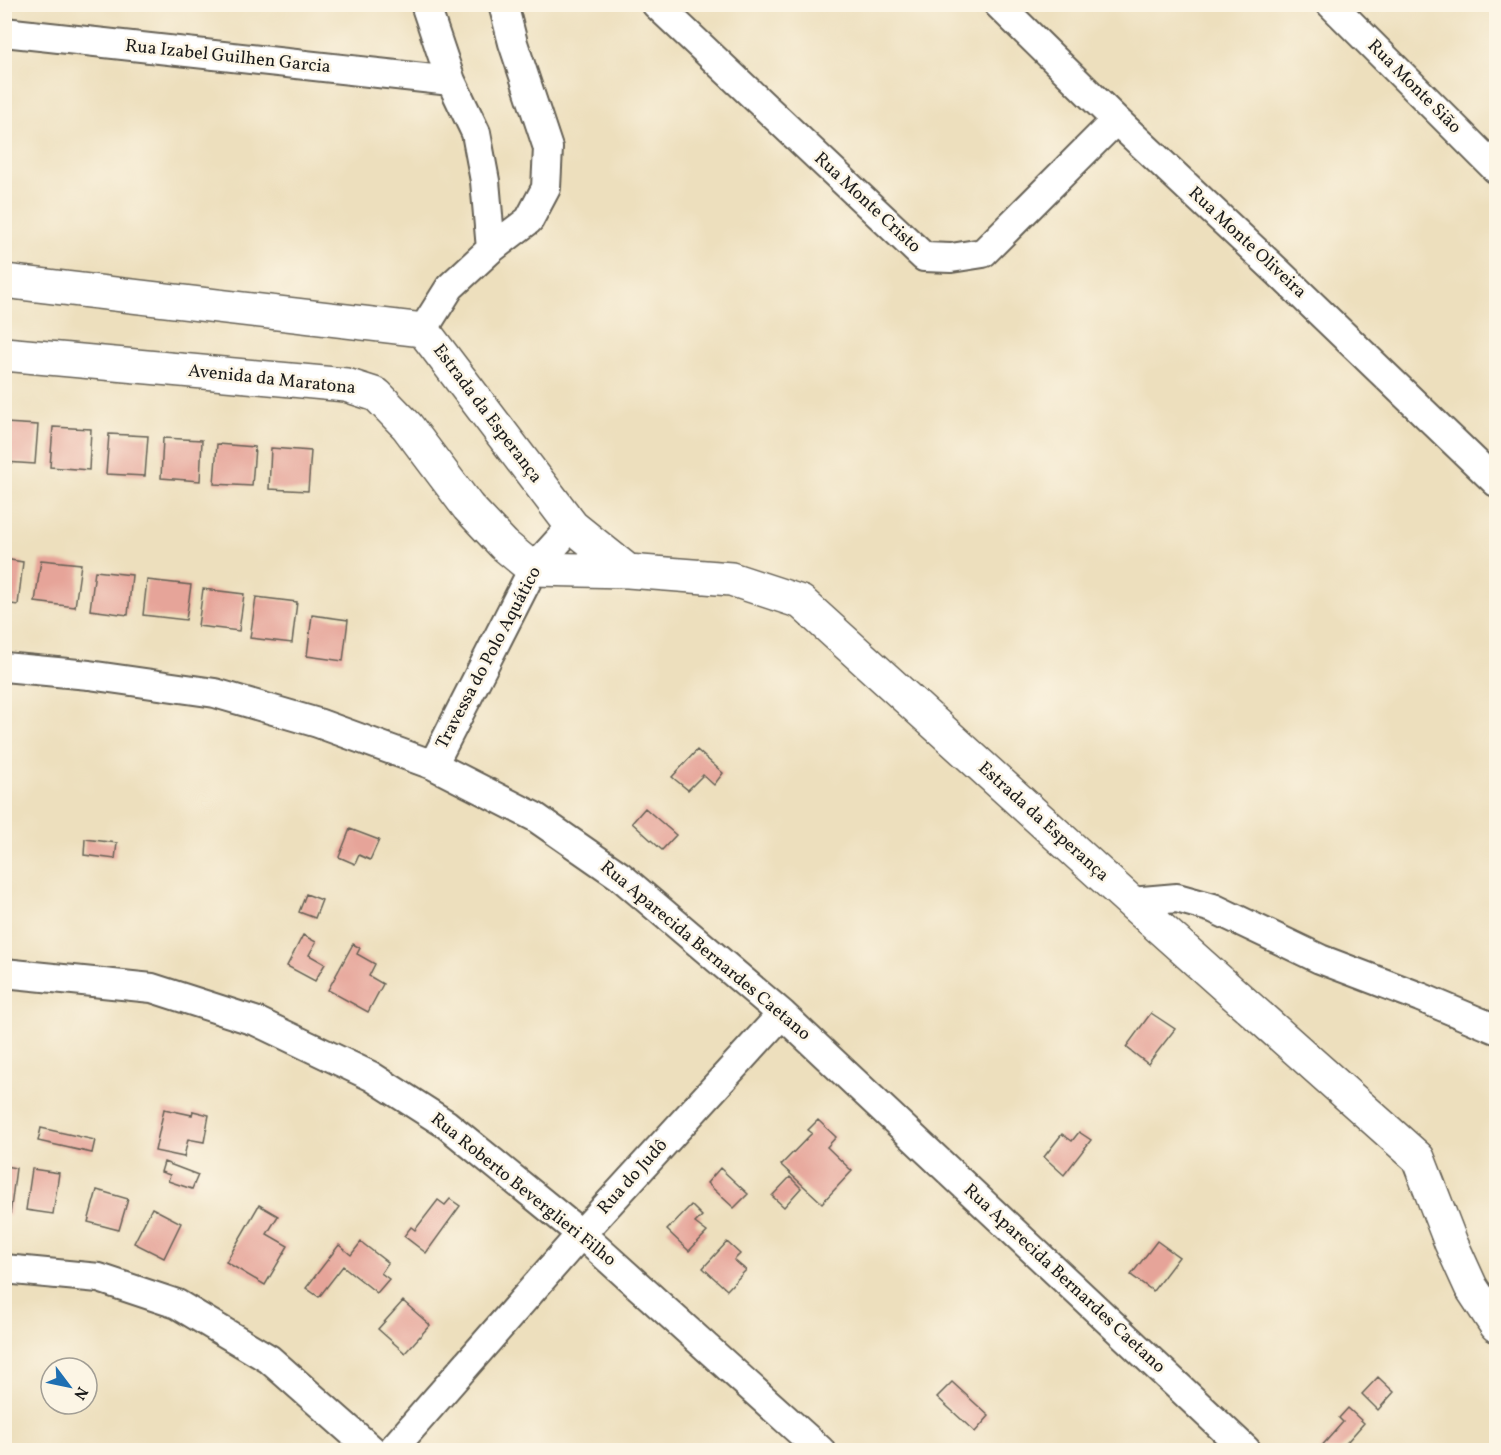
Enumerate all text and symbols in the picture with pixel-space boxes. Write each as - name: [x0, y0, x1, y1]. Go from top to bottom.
- street label: Rua Izabel Guilhen Garcia: [124, 34, 332, 80]
- street label: Rua Monte Sião: [1361, 34, 1467, 140]
- street label: Rua Monte Cristo: [808, 147, 926, 259]
- street label: Rua Monte Oliveira: [1182, 181, 1312, 305]
- street label: Estrada da Esperança: [426, 339, 548, 489]
- street label: Avenida da Maratona: [187, 359, 357, 401]
- street label: Travessa do Polo Aquático: [430, 562, 548, 754]
- street label: Estrada da Esperança: [972, 756, 1114, 888]
- street label: Rua Aparecida Bernardes Caetano: [594, 855, 816, 1047]
- street label: Rua Roberto Beverglieri Filho: [425, 1107, 621, 1273]
- street label: Rua do Judô: [592, 1134, 674, 1220]
- street label: Rua Aparecida Bernardes Caetano: [958, 1179, 1170, 1379]
- north arrow: [39, 1356, 99, 1416]
- text: N: [67, 1382, 92, 1404]

